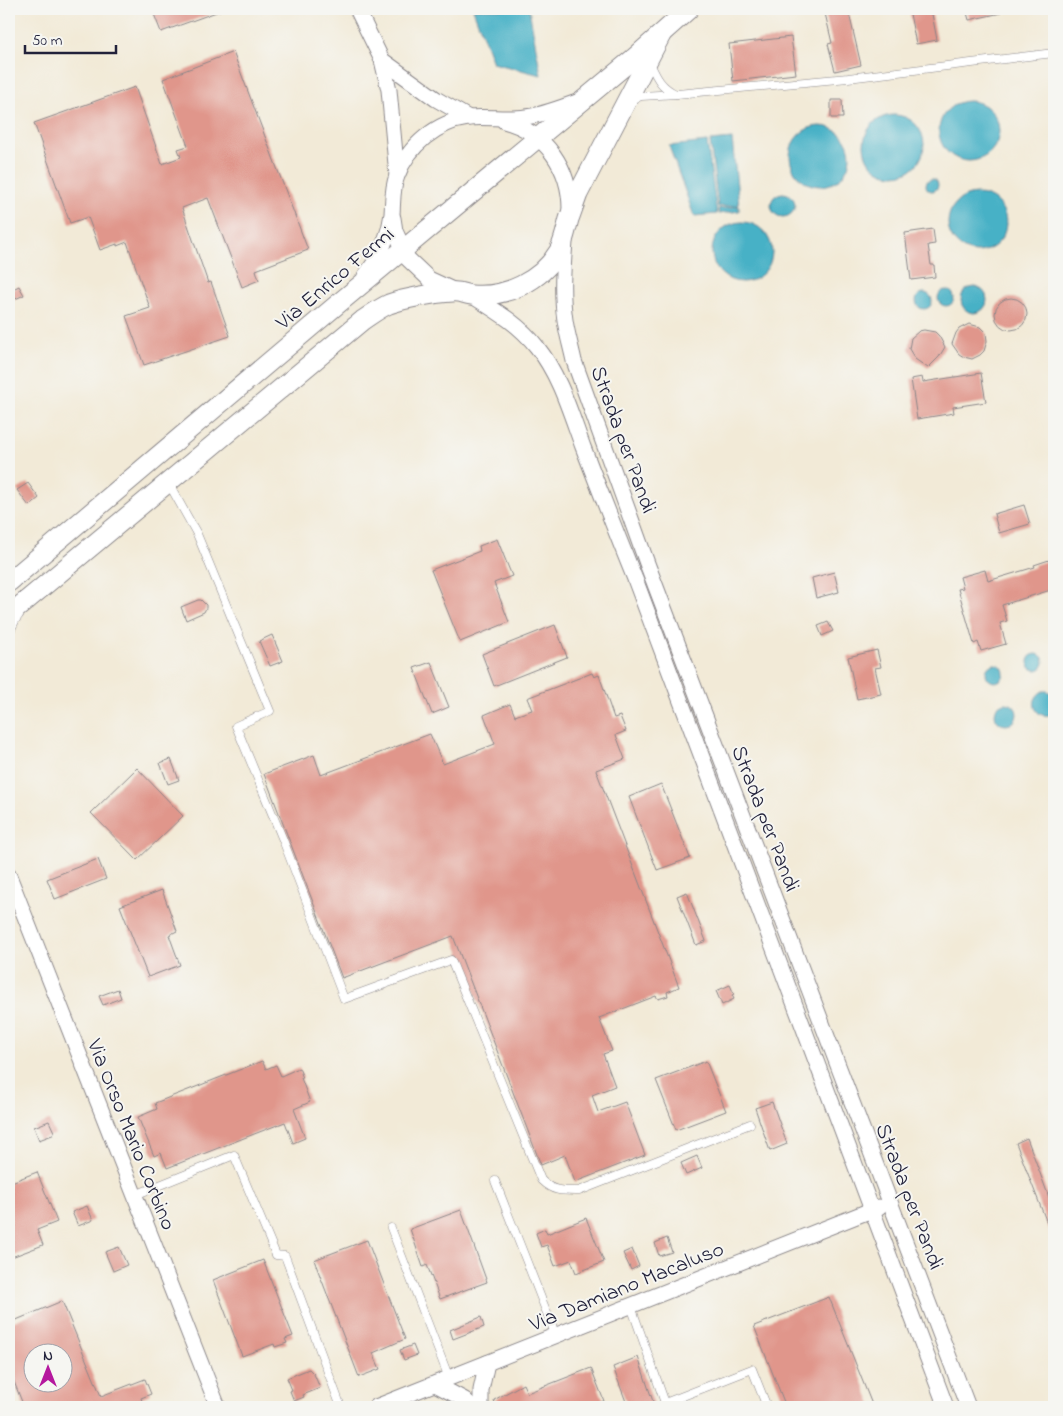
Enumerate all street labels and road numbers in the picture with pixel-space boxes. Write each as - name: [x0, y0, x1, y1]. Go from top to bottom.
- street label: Via Enrico Fermi: [269, 220, 402, 339]
- street label: Strada per Pandi: [581, 362, 664, 518]
- street label: Strada per Pandi: [722, 741, 807, 897]
- street label: Via Orso Mario Corbino: [77, 1034, 183, 1235]
- street label: Strada per Pandi: [866, 1119, 951, 1275]
- street label: Via Damiano Macaluso: [524, 1234, 729, 1342]

